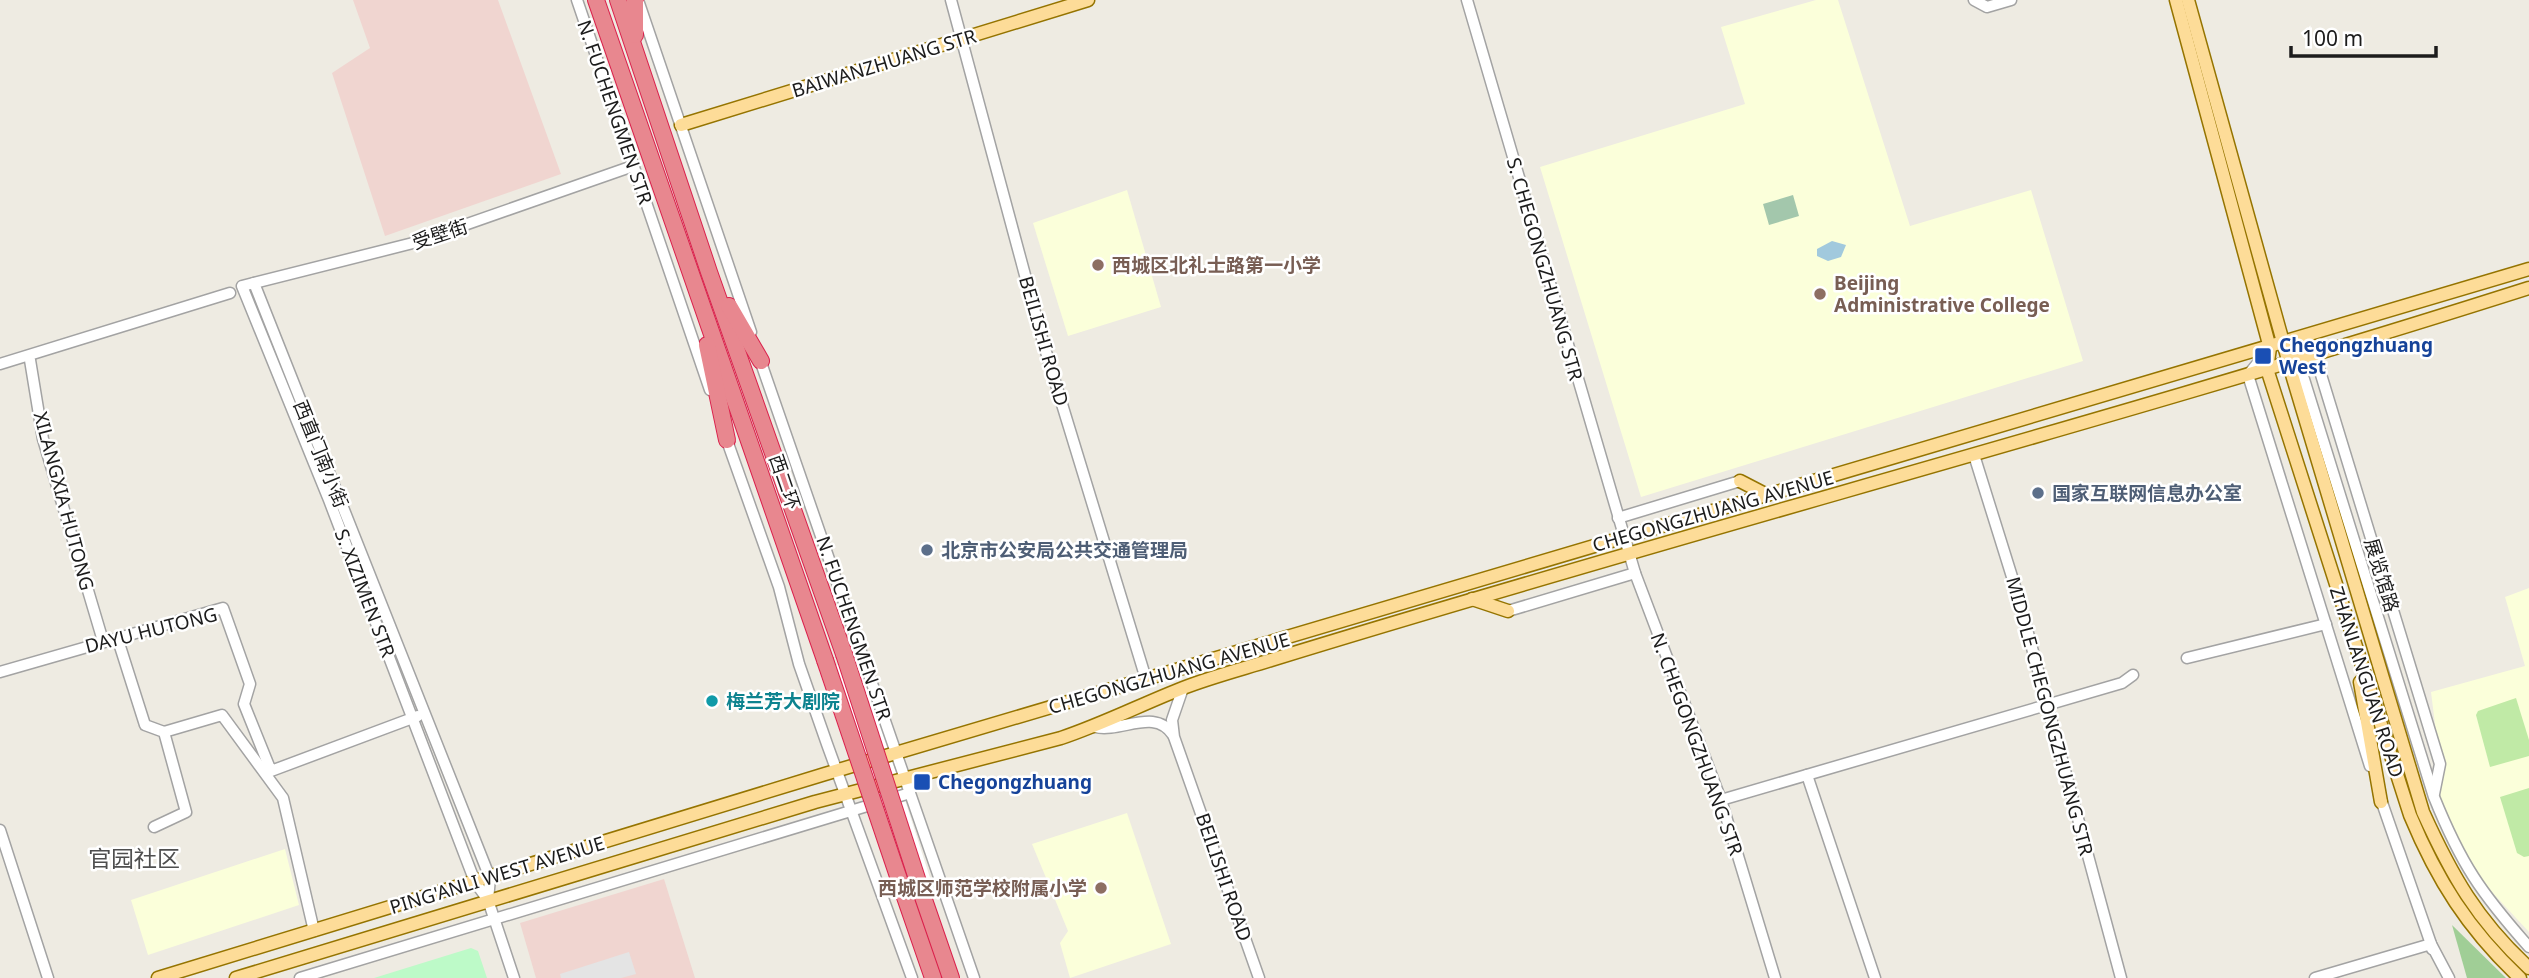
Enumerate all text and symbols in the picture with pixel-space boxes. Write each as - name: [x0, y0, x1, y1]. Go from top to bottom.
- scale bar: [2291, 14, 2436, 58]
- street label: N. FUCHENGMEN STR: [571, 16, 659, 208]
- street label: BAIWANZHUANG STR: [789, 23, 979, 103]
- text: 100 m: [2302, 24, 2363, 52]
- street label: S. CHEGONGZHUANG STR: [1501, 154, 1589, 384]
- street label: 受壁街: [409, 213, 471, 255]
- place label: 西城区北礼士路第一小学: [1112, 252, 1321, 278]
- marker: 西城区北礼士路第一小学: [1090, 257, 1106, 273]
- place label: Beijing Administrative College: [1834, 270, 2050, 318]
- street label: BEILISHI ROAD: [1013, 273, 1075, 409]
- marker: Beijing Administrative College: [1812, 286, 1828, 302]
- place label: Chegongzhuang West: [2279, 332, 2433, 380]
- marker: Chegongzhuang West: [2253, 346, 2273, 366]
- street label: 西直门南小街: [288, 396, 354, 512]
- street label: XILANGXIA HUTONG: [28, 409, 100, 593]
- street label: 西二环: [763, 451, 807, 513]
- street label: CHEGONGZHUANG AVENUE: [1589, 464, 1837, 558]
- place label: 国家互联网信息办公室: [2052, 480, 2242, 506]
- marker: 国家互联网信息办公室: [2030, 485, 2046, 501]
- street label: S. XIZIMEN STR: [329, 525, 401, 661]
- street label: N. FUCHENGMEN STR: [810, 532, 898, 724]
- street label: 展览馆路: [2358, 535, 2406, 615]
- place label: 北京市公安局公共交通管理局: [941, 537, 1188, 563]
- marker: 北京市公安局公共交通管理局: [919, 542, 935, 558]
- street label: MIDDLE CHEGONGZHUANG STR: [2000, 574, 2100, 858]
- street label: ZHANLANGUAN ROAD: [2324, 583, 2410, 781]
- street label: DAYU HUTONG: [82, 601, 220, 659]
- street label: CHEGONGZHUANG AVENUE: [1045, 626, 1293, 720]
- street label: N. CHEGONGZHUANG STR: [1645, 629, 1749, 859]
- place label: 梅兰芳大剧院: [726, 688, 840, 714]
- marker: 梅兰芳大剧院: [704, 693, 720, 709]
- place label: Chegongzhuang: [938, 769, 1092, 795]
- marker: Chegongzhuang: [912, 772, 932, 792]
- street label: BEILISHI ROAD: [1190, 809, 1258, 945]
- street label: PING'ANLI WEST AVENUE: [386, 830, 608, 920]
- district label: 官园社区: [88, 842, 180, 874]
- place label: 西城区师范学校附属小学: [878, 875, 1087, 901]
- marker: 西城区师范学校附属小学: [1093, 880, 1109, 896]

